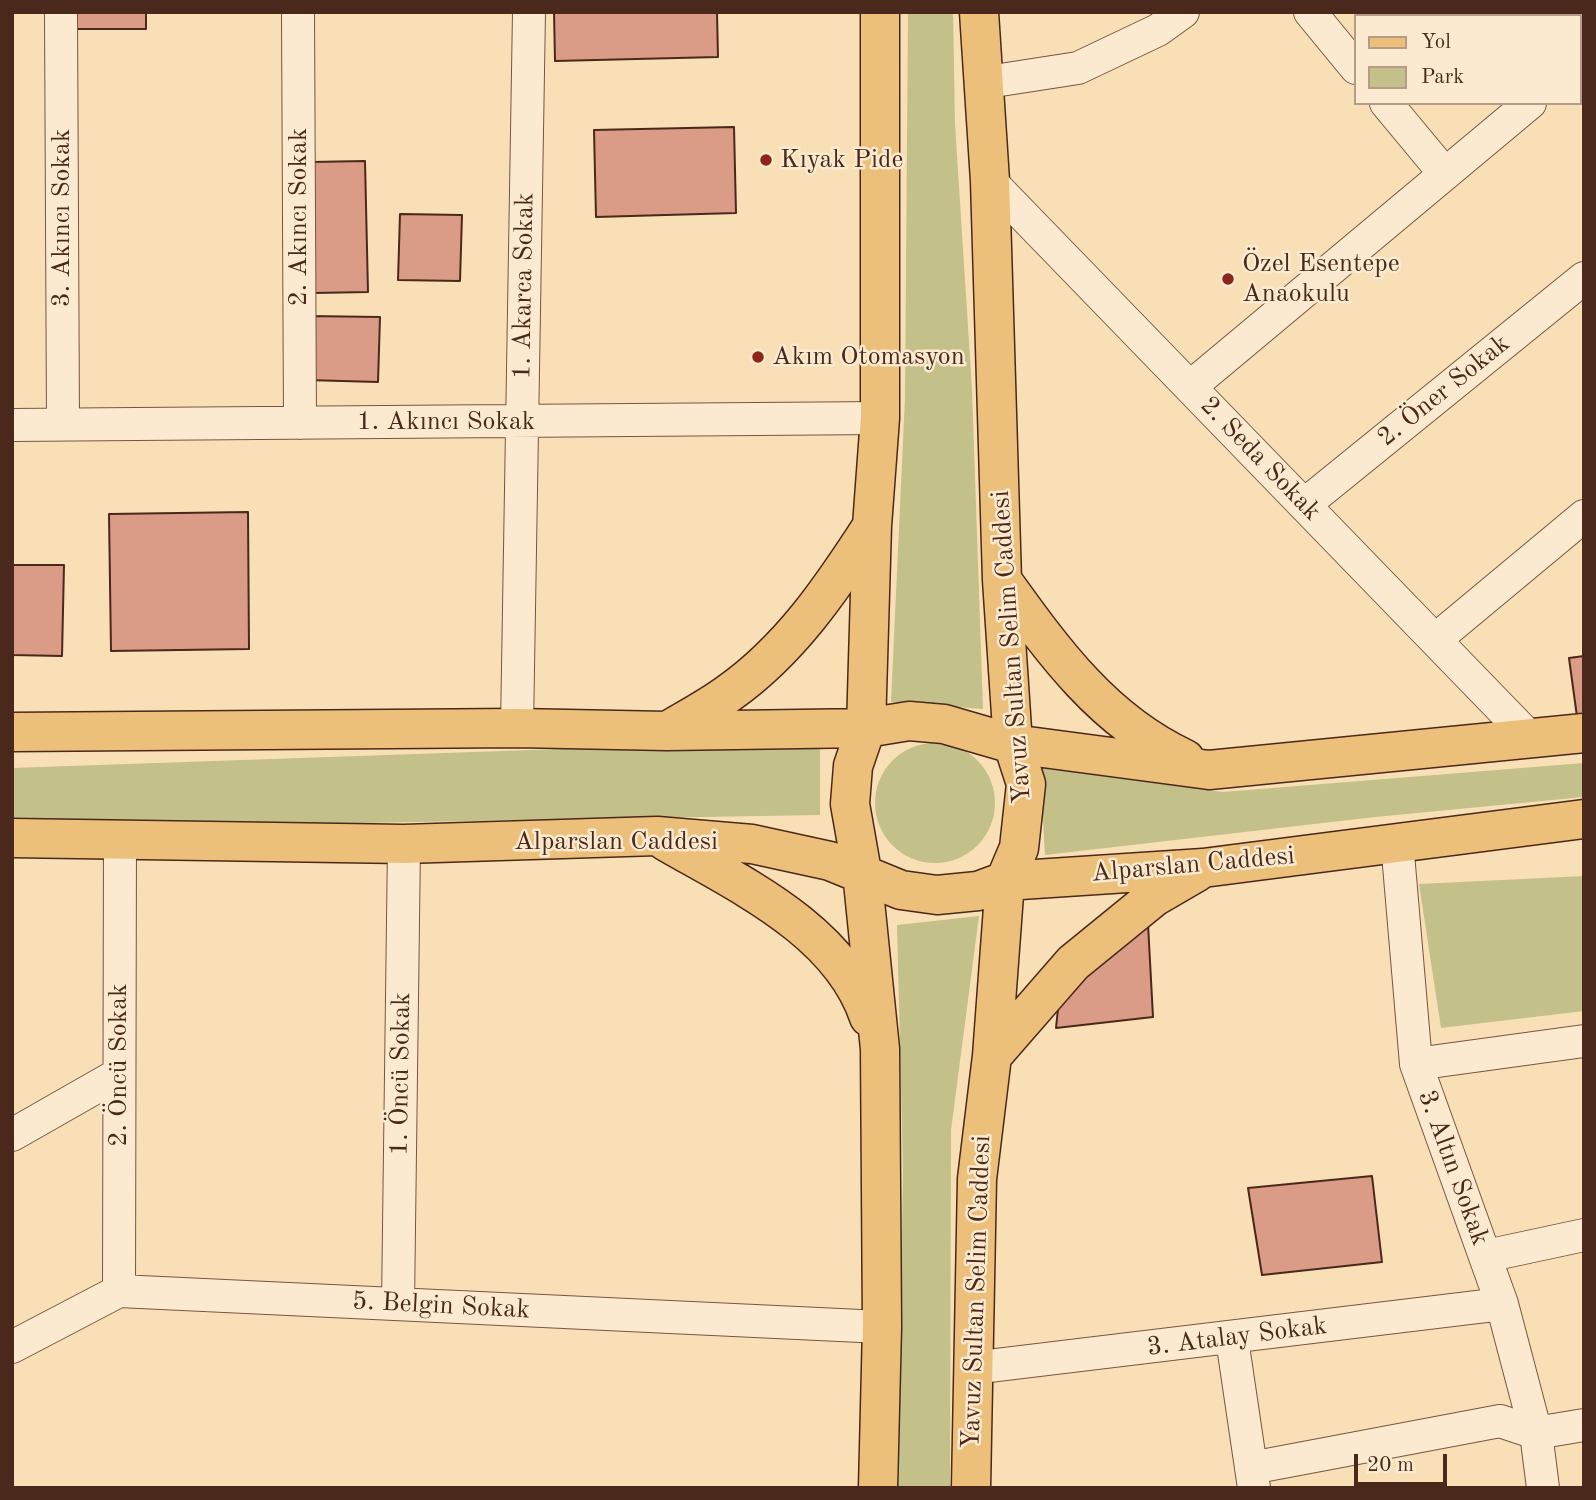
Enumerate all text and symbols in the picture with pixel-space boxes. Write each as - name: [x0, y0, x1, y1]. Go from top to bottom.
- legend: [1354, 14, 1582, 105]
- text: Yol: [1421, 32, 1451, 53]
- text: Park: [1421, 67, 1464, 88]
- street label: 2. Akıncı Sokak: [283, 128, 315, 306]
- street label: 3. Akıncı Sokak: [46, 129, 78, 307]
- place label: Kıyak Pide: [780, 144, 903, 176]
- marker: Kıyak Pide: [758, 152, 774, 168]
- street label: 1. Akarca Sokak: [507, 192, 541, 380]
- place label: Özel Esentepe Anaokulu: [1242, 248, 1400, 310]
- marker: Özel Esentepe Anaokulu: [1220, 271, 1236, 287]
- street label: 2. Öner Sokak: [1372, 328, 1516, 454]
- place label: Akım Otomasyon: [772, 341, 965, 373]
- marker: Akım Otomasyon: [750, 349, 766, 365]
- street label: 2. Seda Sokak: [1193, 391, 1327, 527]
- street label: 1. Akıncı Sokak: [357, 406, 535, 438]
- street label: Yavuz Sultan Selim Caddesi: [985, 489, 1039, 805]
- street label: Alparslan Caddesi: [514, 826, 718, 858]
- street label: Alparslan Caddesi: [1090, 841, 1296, 889]
- street label: 2. Öncü Sokak: [103, 983, 135, 1147]
- street label: 1. Öncü Sokak: [384, 992, 418, 1156]
- street label: 3. Altın Sokak: [1410, 1086, 1496, 1250]
- street label: Yavuz Sultan Selim Caddesi: [956, 1135, 998, 1449]
- street label: 5. Belgin Sokak: [351, 1286, 531, 1326]
- street label: 3. Atalay Sokak: [1145, 1310, 1329, 1364]
- scale bar: [1358, 1440, 1451, 1484]
- text: 20 m: [1367, 1455, 1414, 1476]

